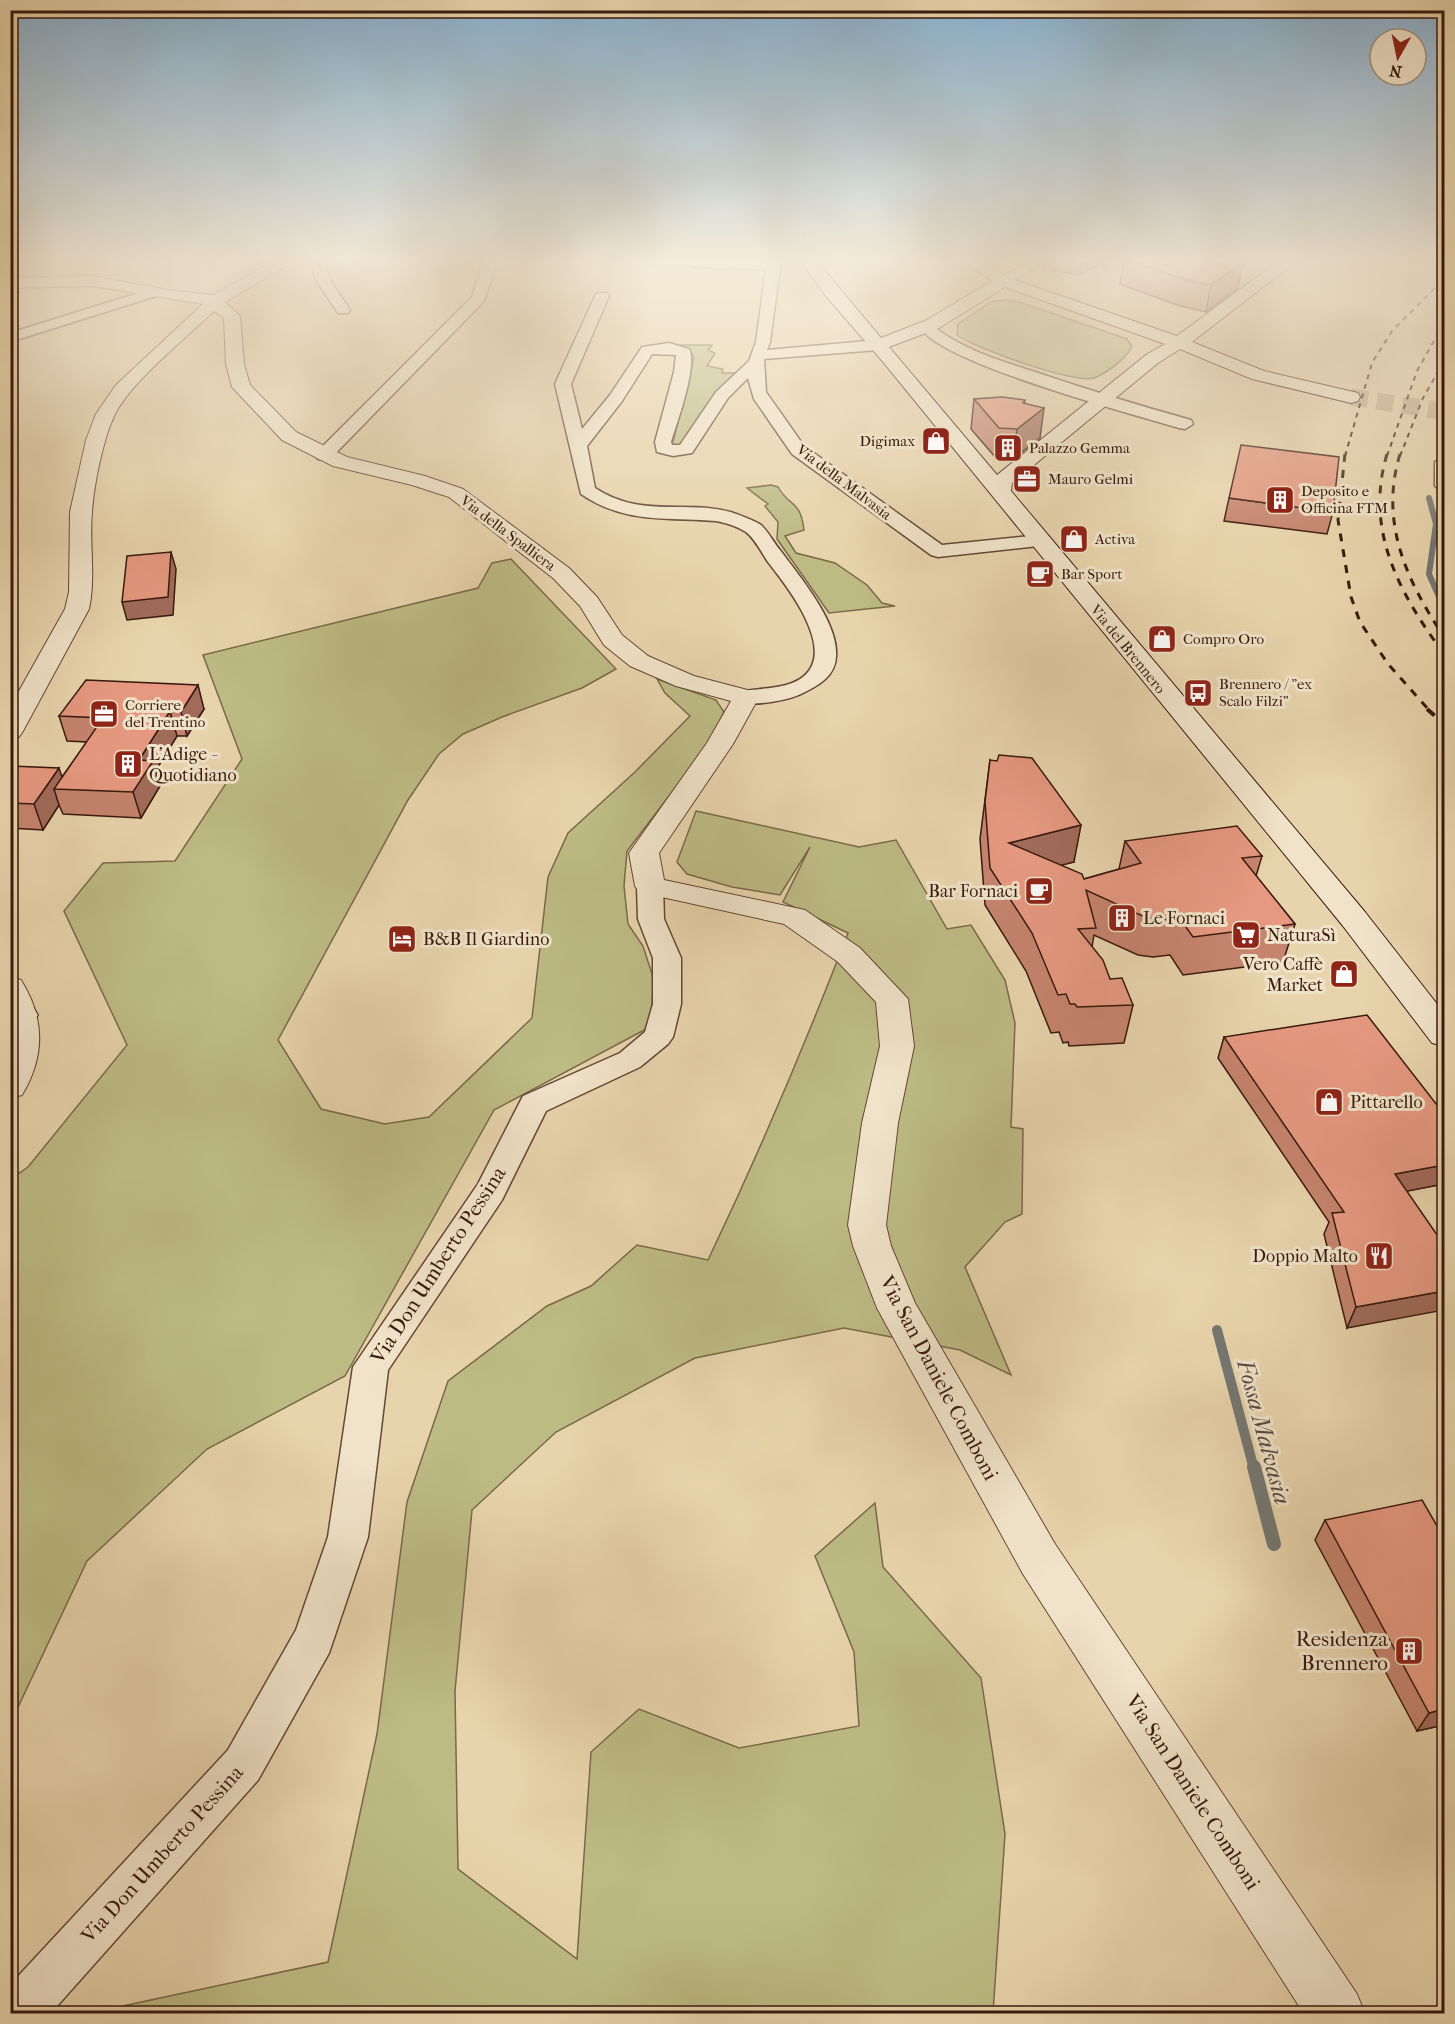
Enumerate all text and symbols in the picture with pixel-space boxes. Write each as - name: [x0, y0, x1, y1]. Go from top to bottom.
- north arrow: [1368, 27, 1428, 87]
- text: N: [1387, 61, 1403, 82]
- shop icon: Digimax: [920, 425, 952, 457]
- place label: Digimax: [859, 432, 915, 450]
- building icon: Palazzo Gemma: [992, 432, 1024, 464]
- place label: Palazzo Gemma: [1029, 439, 1131, 457]
- street label: Via della Malvasia: [792, 440, 896, 524]
- office icon: Mauro Gelmi: [1011, 463, 1043, 495]
- place label: Mauro Gelmi: [1048, 470, 1134, 488]
- place label: Deposito e Officina FTM: [1301, 482, 1388, 517]
- building icon: Deposito e Officina FTM: [1264, 484, 1296, 516]
- street label: Via della Spalliera: [456, 491, 560, 575]
- shop icon: Activa: [1058, 523, 1090, 555]
- place label: Activa: [1094, 530, 1136, 548]
- cafe icon: Bar Sport: [1024, 558, 1056, 590]
- place label: Bar Sport: [1061, 565, 1123, 583]
- street label: Via del Brennero: [1086, 600, 1170, 697]
- shop icon: Compro Oro: [1146, 623, 1178, 655]
- place label: Compro Oro: [1183, 630, 1264, 648]
- place label: Brennero / "ex Scalo Filzi": [1219, 675, 1312, 710]
- bus stop icon: Brennero / "ex Scalo Filzi": [1182, 677, 1214, 709]
- place label: Corriere del Trentino: [125, 696, 206, 731]
- office icon: Corriere del Trentino: [88, 698, 120, 730]
- place label: L'Adige - Quotidiano: [149, 744, 237, 786]
- building icon: L'Adige - Quotidiano: [112, 748, 144, 780]
- cafe icon: Bar Fornaci: [1023, 875, 1055, 907]
- place label: Bar Fornaci: [928, 881, 1019, 902]
- building icon: Le Fornaci: [1106, 902, 1138, 934]
- place label: Le Fornaci: [1143, 908, 1226, 929]
- supermarket icon: NaturaSì: [1230, 919, 1262, 951]
- hotel icon: B&B Il Giardino: [386, 923, 418, 955]
- place label: NaturaSì: [1267, 925, 1337, 946]
- place label: B&B Il Giardino: [423, 929, 549, 950]
- place label: Vero Caffè Market: [1242, 954, 1324, 996]
- shop icon: Vero Caffè Market: [1328, 958, 1360, 990]
- shop icon: Pittarello: [1313, 1086, 1345, 1118]
- place label: Pittarello: [1350, 1092, 1423, 1113]
- street label: Via Don Umberto Pessina: [365, 1162, 511, 1369]
- restaurant icon: Doppio Malto: [1363, 1240, 1395, 1272]
- place label: Doppio Malto: [1252, 1246, 1358, 1267]
- street label: Via San Daniele Comboni: [874, 1271, 1003, 1484]
- water label: Fossa Malvasia: [1231, 1356, 1297, 1507]
- place label: Residenza Brennero: [1296, 1627, 1388, 1675]
- building icon: Residenza Brennero: [1393, 1635, 1425, 1667]
- street label: Via San Daniele Comboni: [1120, 1689, 1265, 1894]
- street label: Via Don Umberto Pessina: [75, 1760, 248, 1948]

